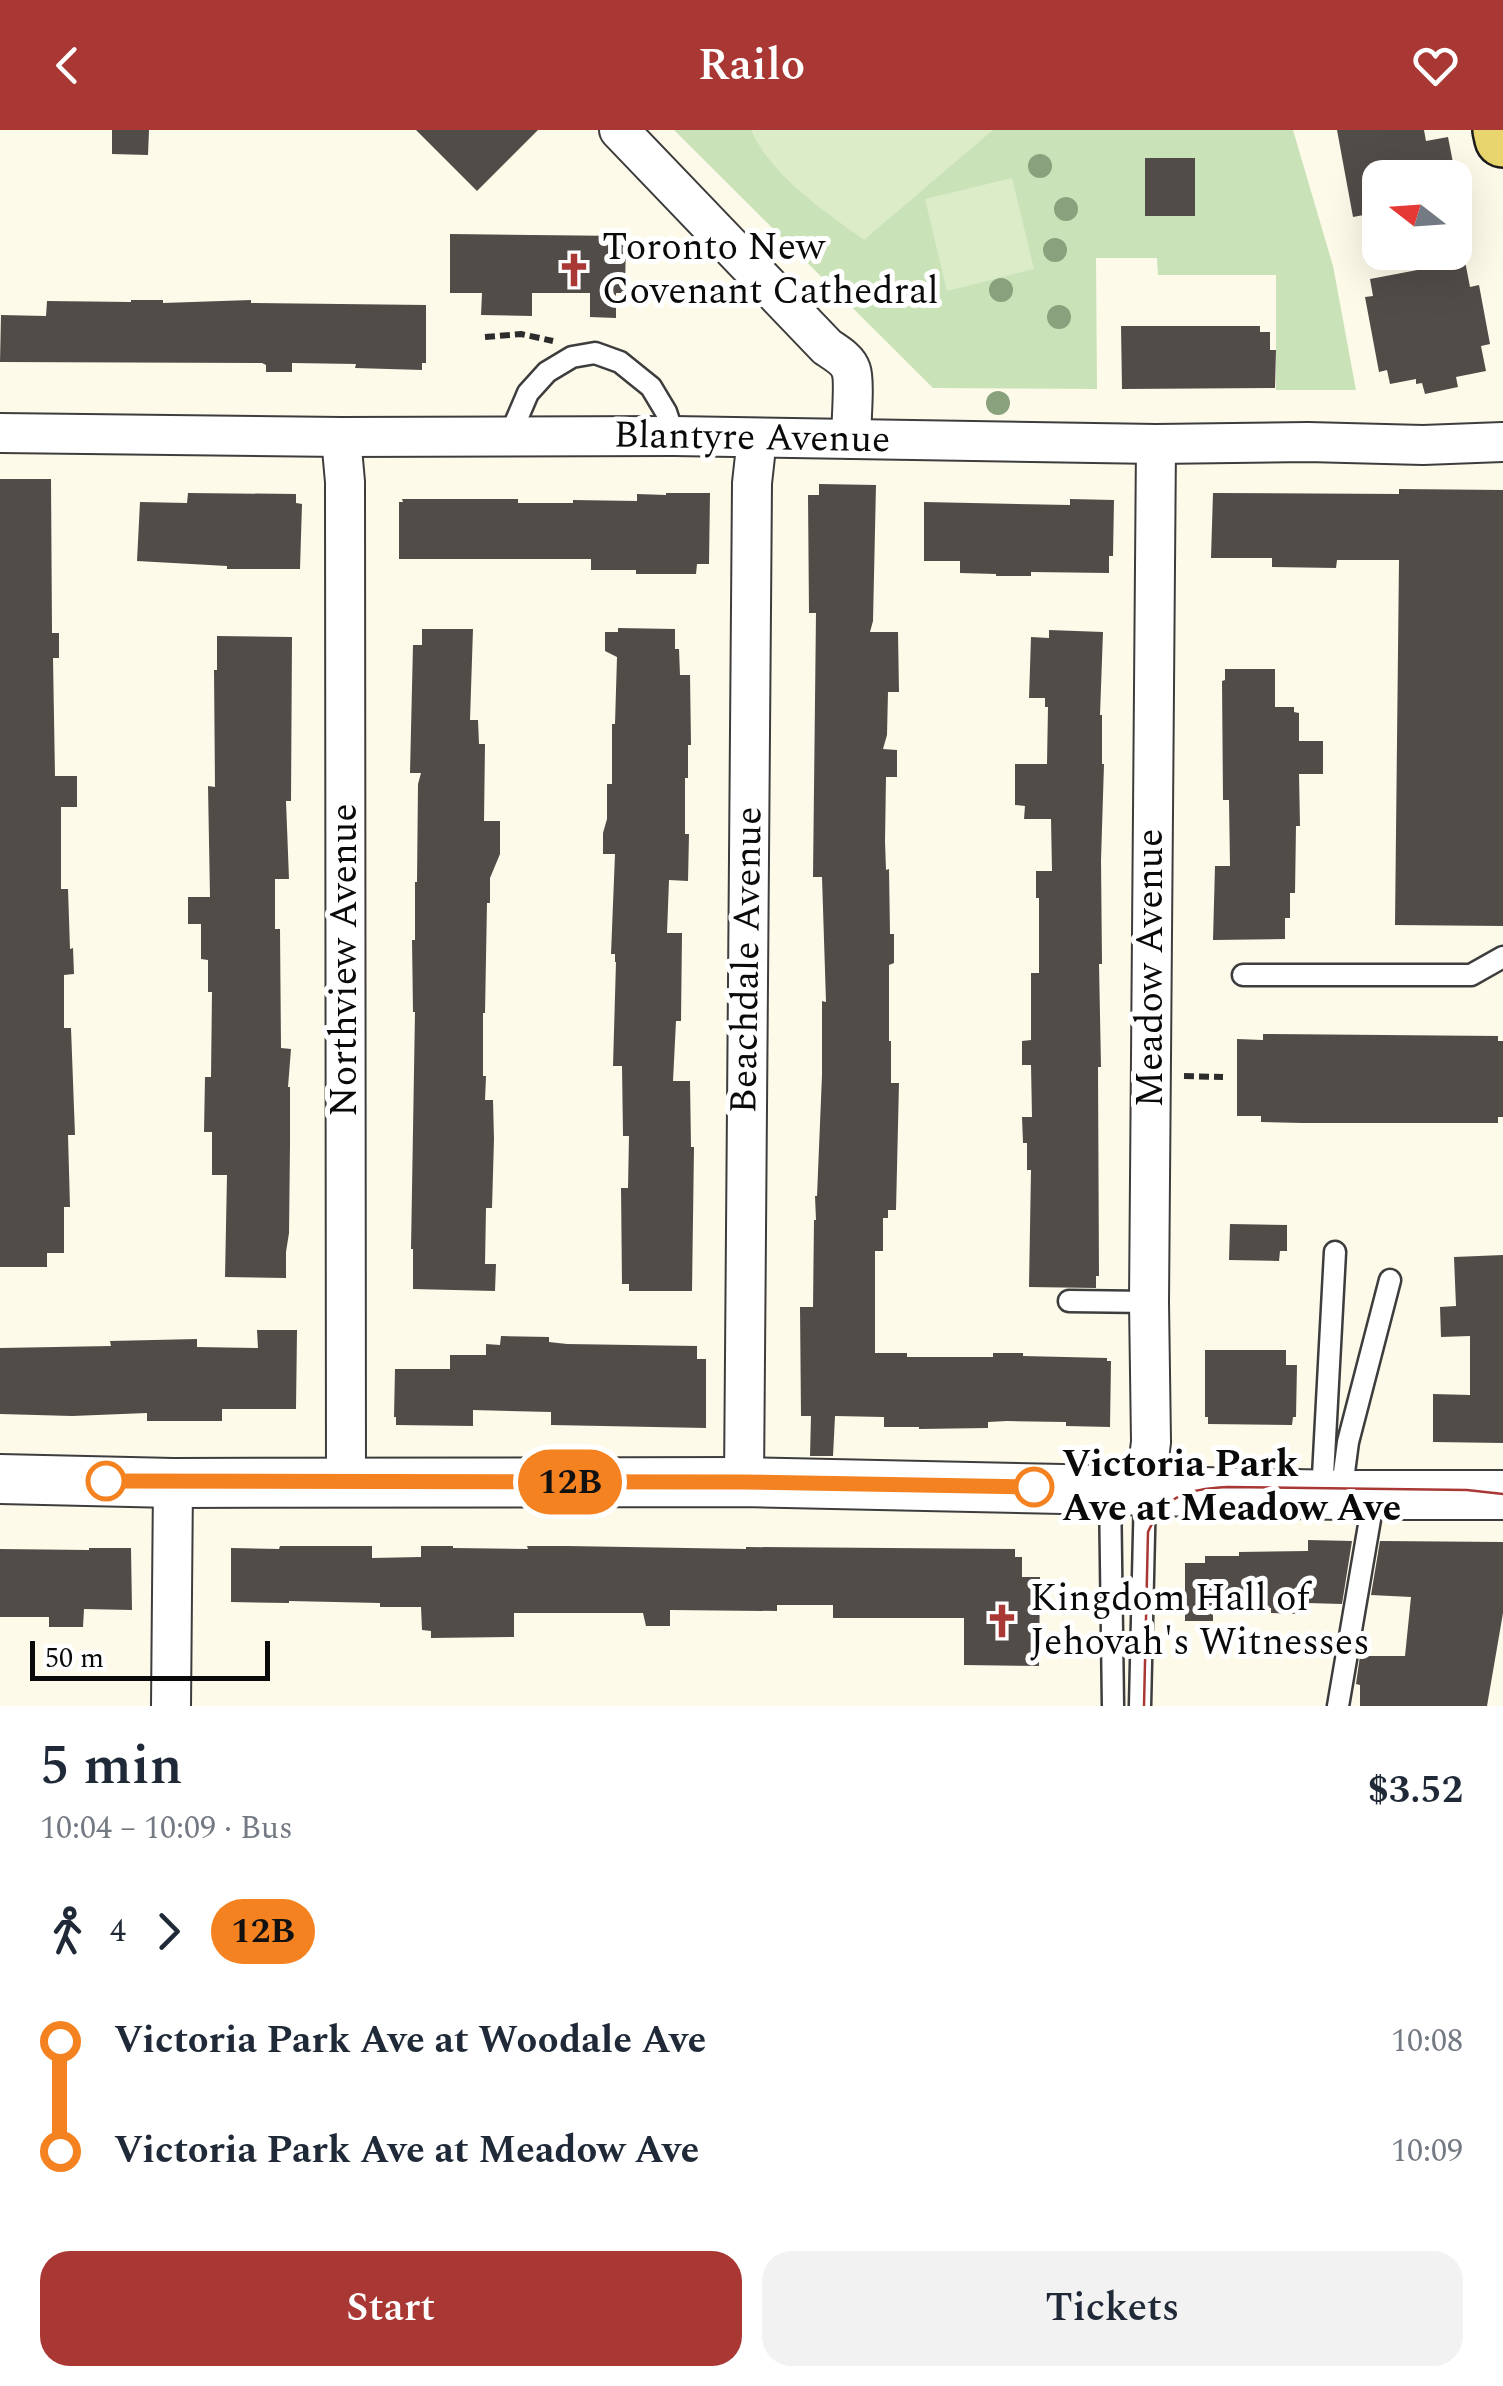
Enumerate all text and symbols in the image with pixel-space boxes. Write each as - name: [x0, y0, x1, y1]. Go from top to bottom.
- text: Railo: [698, 31, 805, 100]
- icon: back: [40, 38, 95, 93]
- icon: heart: [1408, 38, 1463, 93]
- north arrow: [1362, 160, 1472, 270]
- map controls: [1362, 160, 1472, 270]
- place label: Toronto New Covenant Cathedral: [602, 219, 939, 321]
- church icon: Toronto New Covenant Cathedral: [555, 251, 593, 289]
- street label: Blantyre Avenue: [613, 407, 891, 469]
- street label: Northview Avenue: [316, 803, 374, 1117]
- street label: Beachdale Avenue: [715, 806, 779, 1114]
- street label: Meadow Avenue: [1122, 829, 1180, 1107]
- place label: Victoria Park Ave at Meadow Ave: [1062, 1436, 1401, 1538]
- line badge: 12B: [512, 1450, 628, 1514]
- text: 12B: [538, 1456, 602, 1509]
- unlabelled marker: [87, 1462, 125, 1500]
- marker: Victoria Park Ave at Meadow Ave: [1015, 1468, 1053, 1506]
- place label: Kingdom Hall of Jehovah's Witnesses: [1030, 1570, 1370, 1672]
- church icon: Kingdom Hall of Jehovah's Witnesses: [983, 1602, 1021, 1640]
- scale bar: [30, 1636, 270, 1680]
- text: 50 m: [45, 1637, 104, 1680]
- text: 5 min: [40, 1725, 183, 1808]
- text: $3.52: [1368, 1762, 1463, 1820]
- text: 10:04 – 10:09 · Bus: [40, 1804, 293, 1853]
- icon: walk: [40, 1904, 95, 1959]
- icon: forward: [141, 1904, 196, 1959]
- text: 12B: [231, 1905, 295, 1958]
- text: 4: [110, 1907, 126, 1956]
- text: Victoria Park Ave at Woodale Ave: [114, 2012, 706, 2070]
- text: 10:08: [1391, 2017, 1463, 2066]
- text: Victoria Park Ave at Meadow Ave: [114, 2122, 699, 2180]
- text: 10:09: [1391, 2127, 1463, 2176]
- button: Start: [40, 2251, 742, 2366]
- button: Tickets: [762, 2251, 1463, 2366]

